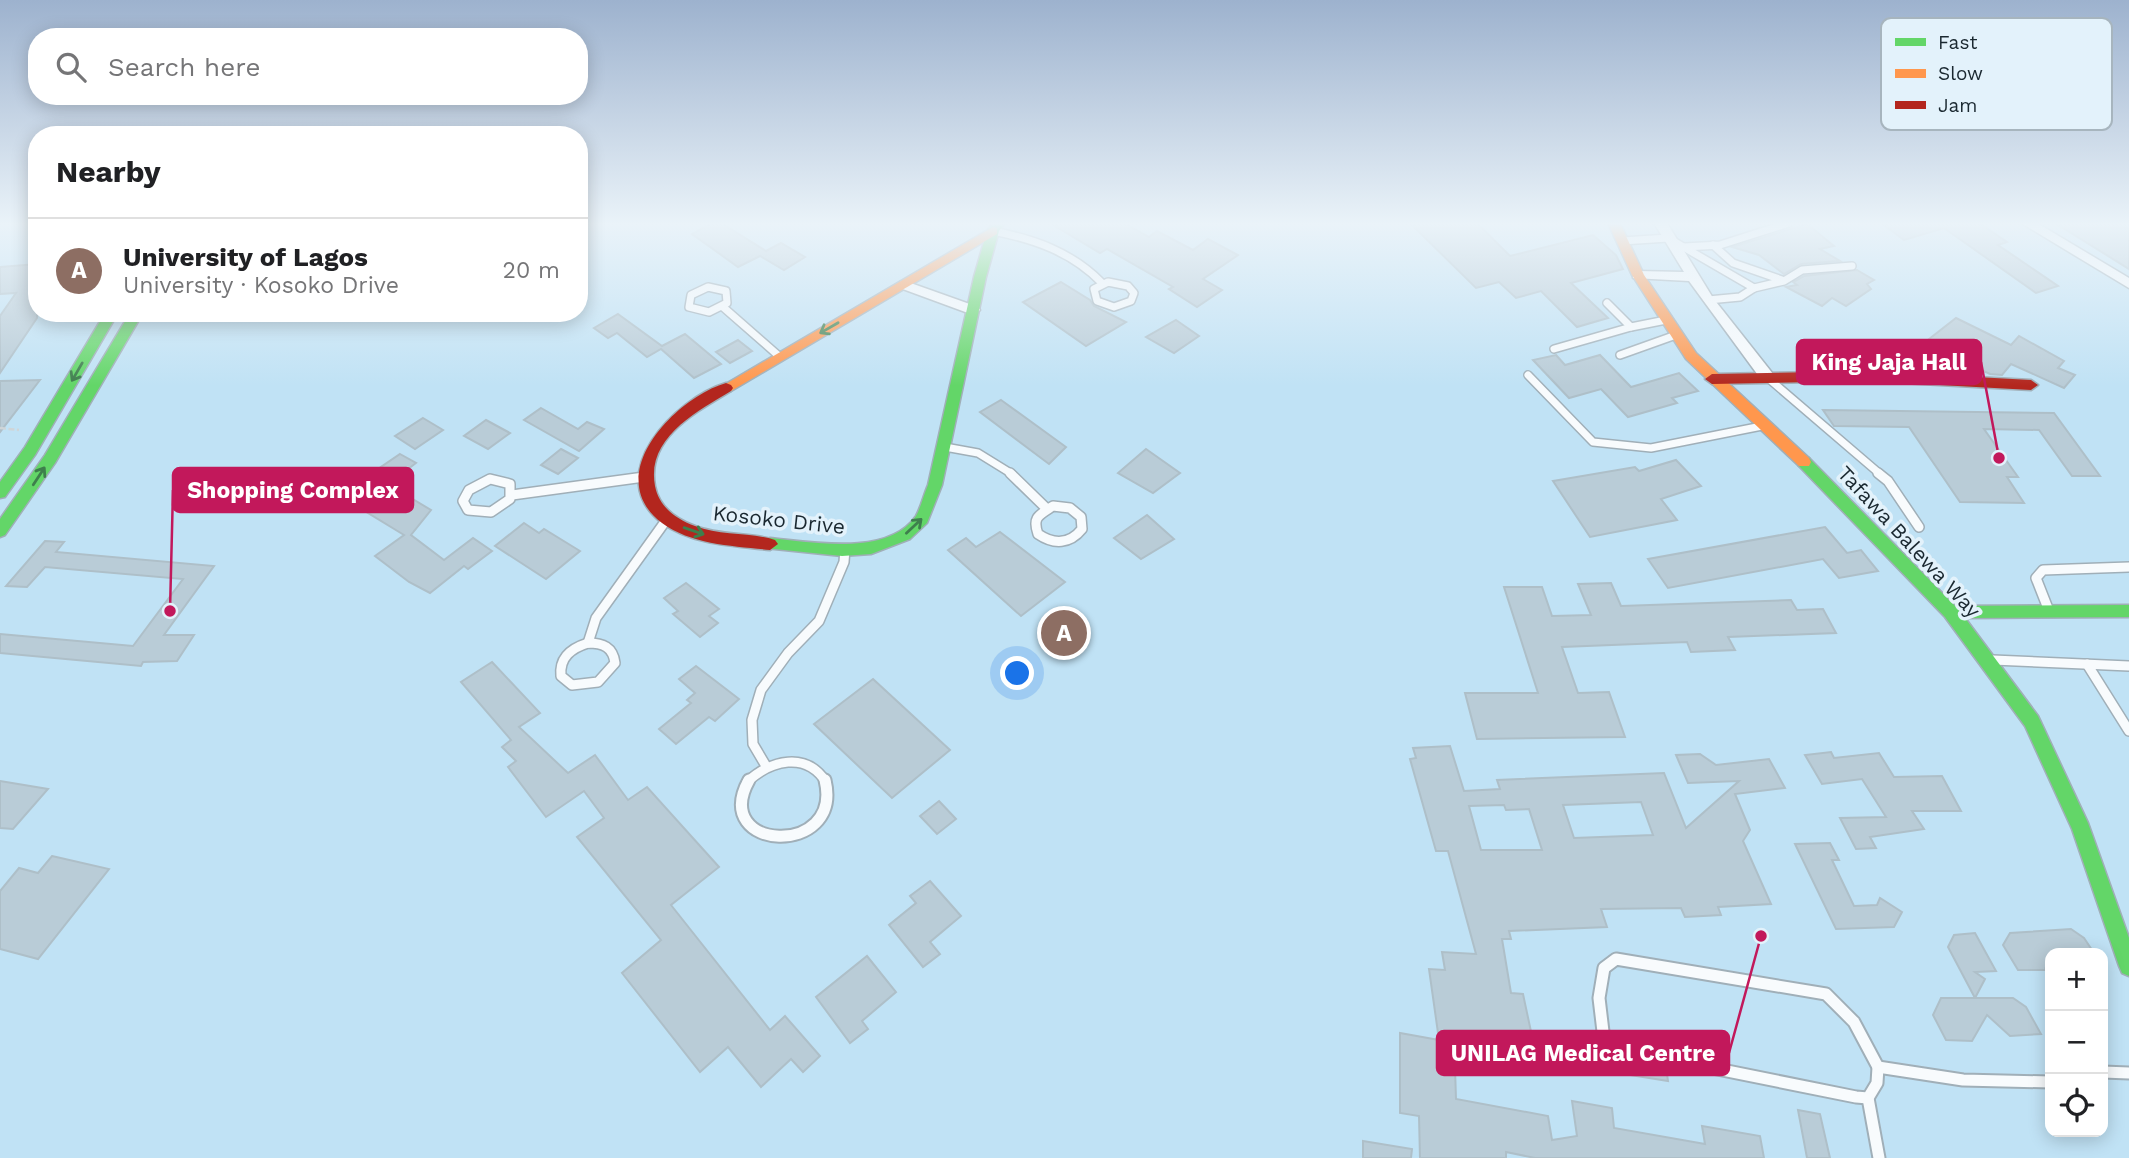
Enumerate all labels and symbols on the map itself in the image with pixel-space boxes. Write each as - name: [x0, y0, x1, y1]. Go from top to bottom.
- legend: [1881, 18, 2112, 130]
- text: Fast: [1938, 31, 1977, 54]
- text: Slow: [1938, 62, 1983, 85]
- text: Jam: [1938, 94, 1977, 117]
- one-way arrow: [820, 321, 840, 335]
- callout: King Jaja Hall: [1797, 340, 1981, 384]
- text: King Jaja Hall: [1811, 349, 1967, 376]
- one-way arrow: [70, 362, 84, 382]
- street label: Tafawa Balewa Way: [1833, 461, 1986, 623]
- one-way arrow: [33, 466, 47, 486]
- callout: Shopping Complex: [173, 468, 413, 512]
- text: Shopping Complex: [187, 477, 399, 504]
- street label: Kosoko Drive: [712, 500, 846, 539]
- one-way arrow: [904, 518, 922, 535]
- one-way arrow: [683, 526, 705, 538]
- pin: A: [1041, 607, 1087, 659]
- your location: [1000, 656, 1034, 690]
- callout: UNILAG Medical Centre: [1437, 1031, 1729, 1075]
- text: UNILAG Medical Centre: [1451, 1040, 1715, 1067]

